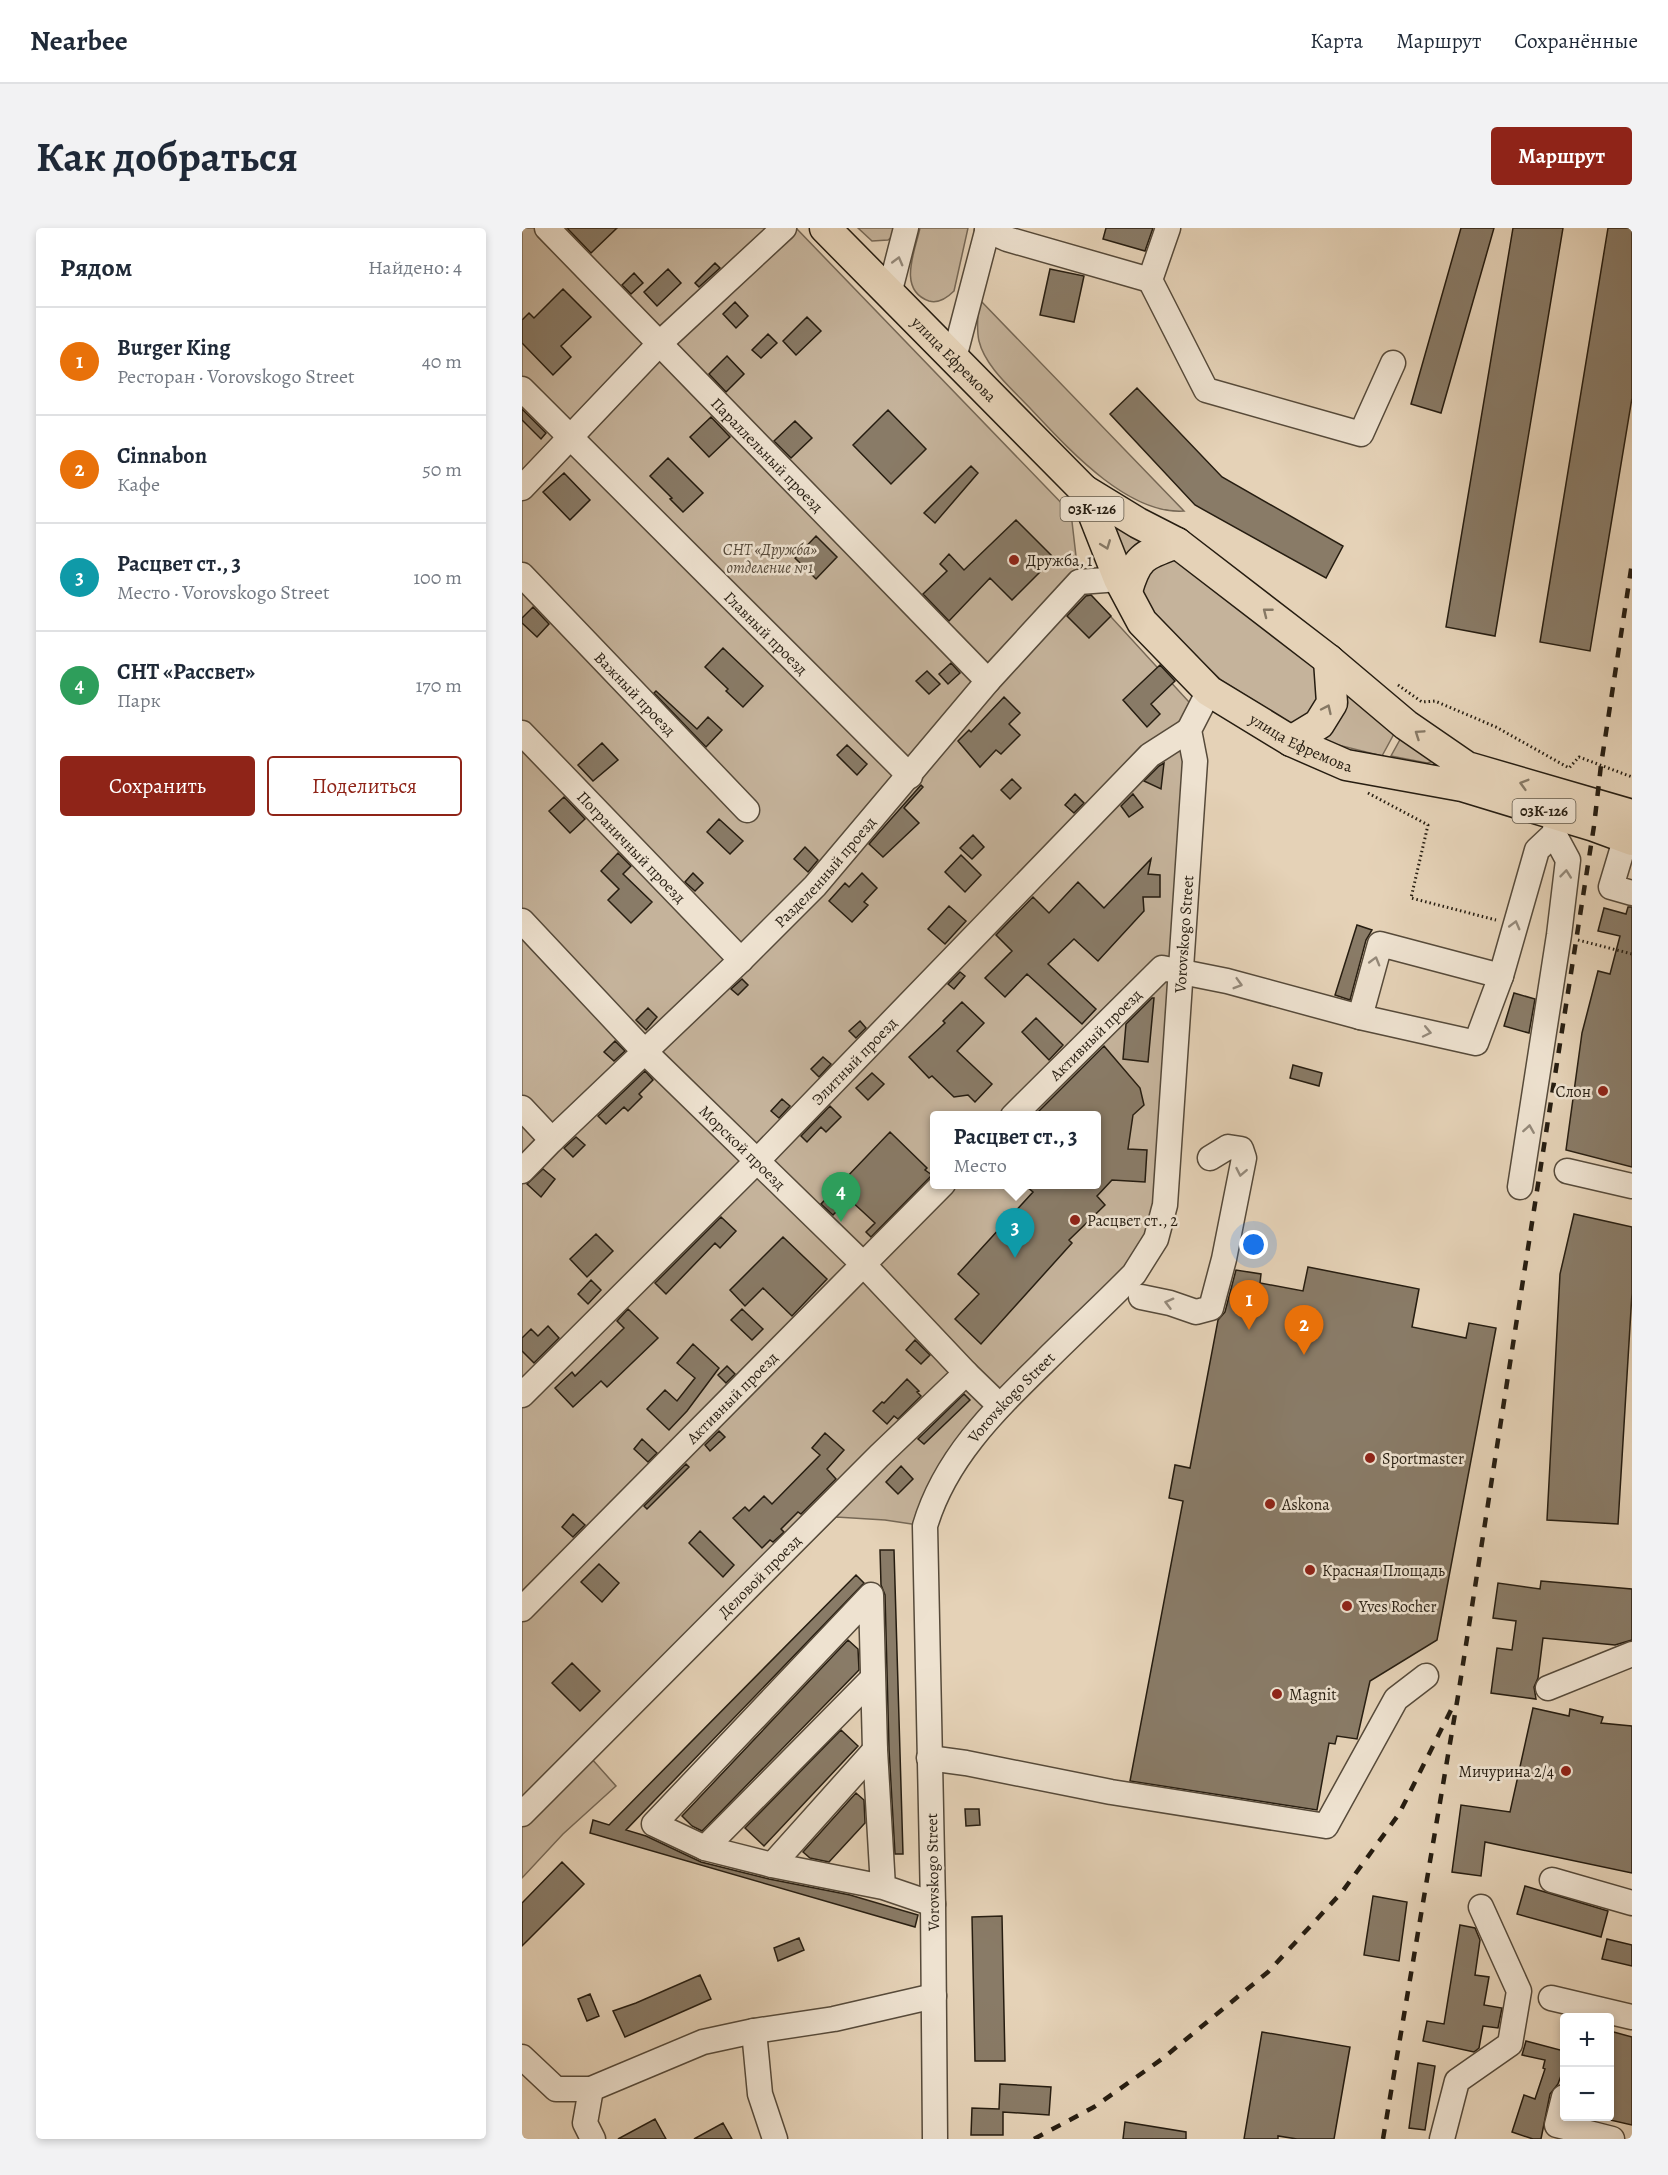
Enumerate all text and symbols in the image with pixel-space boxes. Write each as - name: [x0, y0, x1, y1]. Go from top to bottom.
- text: Nearbee: [30, 22, 128, 60]
- text: Карта: [1310, 27, 1363, 55]
- text: Маршрут: [1396, 27, 1481, 55]
- text: Сохранённые: [1514, 27, 1638, 55]
- button: Маршрут: [1491, 127, 1632, 185]
- text: Как добраться: [36, 128, 298, 185]
- text: Рядом: [60, 250, 132, 285]
- text: Найдено: 4: [368, 254, 462, 281]
- one-way arrow: [890, 256, 903, 266]
- street label: улица Ефремова: [906, 311, 1001, 408]
- text: Burger King: [117, 333, 230, 363]
- text: 1: [76, 348, 83, 375]
- text: 40 m: [422, 348, 462, 375]
- text: Ресторан · Vorovskogo Street: [117, 363, 354, 390]
- street label: Параллельный проезд: [706, 393, 828, 518]
- text: Cinnabon: [117, 441, 207, 471]
- text: 2: [75, 456, 84, 483]
- text: 50 m: [422, 456, 462, 483]
- text: Кафе: [117, 471, 160, 498]
- road number: 03К-126: [1060, 497, 1124, 521]
- one-way arrow: [1099, 538, 1111, 549]
- park label: СНТ «Дружба» отделение №1: [723, 539, 818, 579]
- text: Расцвет ст., 3: [117, 549, 241, 579]
- place label: Дружба, 1: [1026, 550, 1093, 572]
- marker: Дружба, 1: [1007, 553, 1021, 567]
- text: 3: [75, 564, 84, 591]
- text: 100 m: [413, 564, 462, 591]
- text: Место · Vorovskogo Street: [117, 579, 330, 606]
- street label: Главный проезд: [719, 587, 812, 680]
- one-way arrow: [1262, 608, 1273, 619]
- street label: Важный проезд: [589, 647, 681, 741]
- text: СНТ «Рассвет»: [117, 657, 255, 687]
- text: 4: [75, 672, 84, 699]
- text: 170 m: [416, 672, 462, 699]
- text: Парк: [117, 687, 161, 714]
- one-way arrow: [1320, 704, 1332, 715]
- street label: улица Ефремова: [1244, 708, 1354, 778]
- one-way arrow: [1414, 730, 1425, 741]
- button: Сохранить: [60, 756, 255, 816]
- button: Поделиться: [267, 756, 462, 816]
- one-way arrow: [1519, 779, 1530, 791]
- street label: Пограничный проезд: [572, 786, 690, 908]
- road number: 03К-126: [1512, 799, 1576, 823]
- street label: Разделенный проезд: [770, 812, 881, 933]
- one-way arrow: [1559, 869, 1572, 879]
- street label: Vorovskogo Street: [1169, 875, 1199, 995]
- one-way arrow: [1508, 920, 1520, 931]
- one-way arrow: [1368, 956, 1381, 966]
- one-way arrow: [1233, 977, 1243, 989]
- street label: Активный проезд: [1044, 984, 1147, 1086]
- street label: Элитный проезд: [807, 1013, 902, 1110]
- one-way arrow: [1422, 1025, 1432, 1038]
- place label: Слон: [1556, 1081, 1591, 1103]
- marker: Слон: [1596, 1084, 1610, 1098]
- street label: Морской проезд: [694, 1100, 790, 1195]
- popup: [930, 1111, 1101, 1189]
- text: Расцвет ст., 3: [954, 1122, 1078, 1152]
- one-way arrow: [1522, 1125, 1535, 1135]
- text: Место: [954, 1152, 1007, 1179]
- one-way arrow: [1235, 1167, 1248, 1177]
- pin: 4: [822, 1172, 860, 1222]
- pin: 3: [996, 1208, 1034, 1258]
- place label: Расцвет ст., 2: [1087, 1210, 1178, 1232]
- marker: Расцвет ст., 2: [1068, 1213, 1082, 1227]
- your location: [1239, 1230, 1268, 1259]
- pin: 1: [1230, 1280, 1268, 1330]
- one-way arrow: [1164, 1298, 1174, 1311]
- pin: 2: [1284, 1306, 1324, 1355]
- street label: Активный проезд: [681, 1347, 783, 1450]
- street label: Vorovskogo Street: [962, 1347, 1060, 1448]
- place label: Sportmaster: [1382, 1448, 1464, 1470]
- marker: Sportmaster: [1363, 1451, 1377, 1465]
- place label: Askona: [1281, 1494, 1330, 1516]
- marker: Askona: [1263, 1497, 1277, 1511]
- street label: Деловой проезд: [714, 1530, 807, 1623]
- place label: Красная Площадь: [1322, 1560, 1445, 1582]
- marker: Красная Площадь: [1303, 1563, 1317, 1577]
- place label: Yves Rocher: [1358, 1596, 1437, 1618]
- marker: Yves Rocher: [1340, 1599, 1354, 1613]
- place label: Magnit: [1289, 1684, 1336, 1706]
- marker: Magnit: [1270, 1687, 1284, 1701]
- place label: Мичурина 2/4: [1459, 1761, 1554, 1783]
- marker: Мичурина 2/4: [1559, 1764, 1573, 1778]
- street label: Vorovskogo Street: [921, 1813, 945, 1932]
- map controls: [1560, 2013, 1614, 2121]
- button: +: [1560, 2013, 1614, 2067]
- button: −: [1560, 2067, 1614, 2121]

